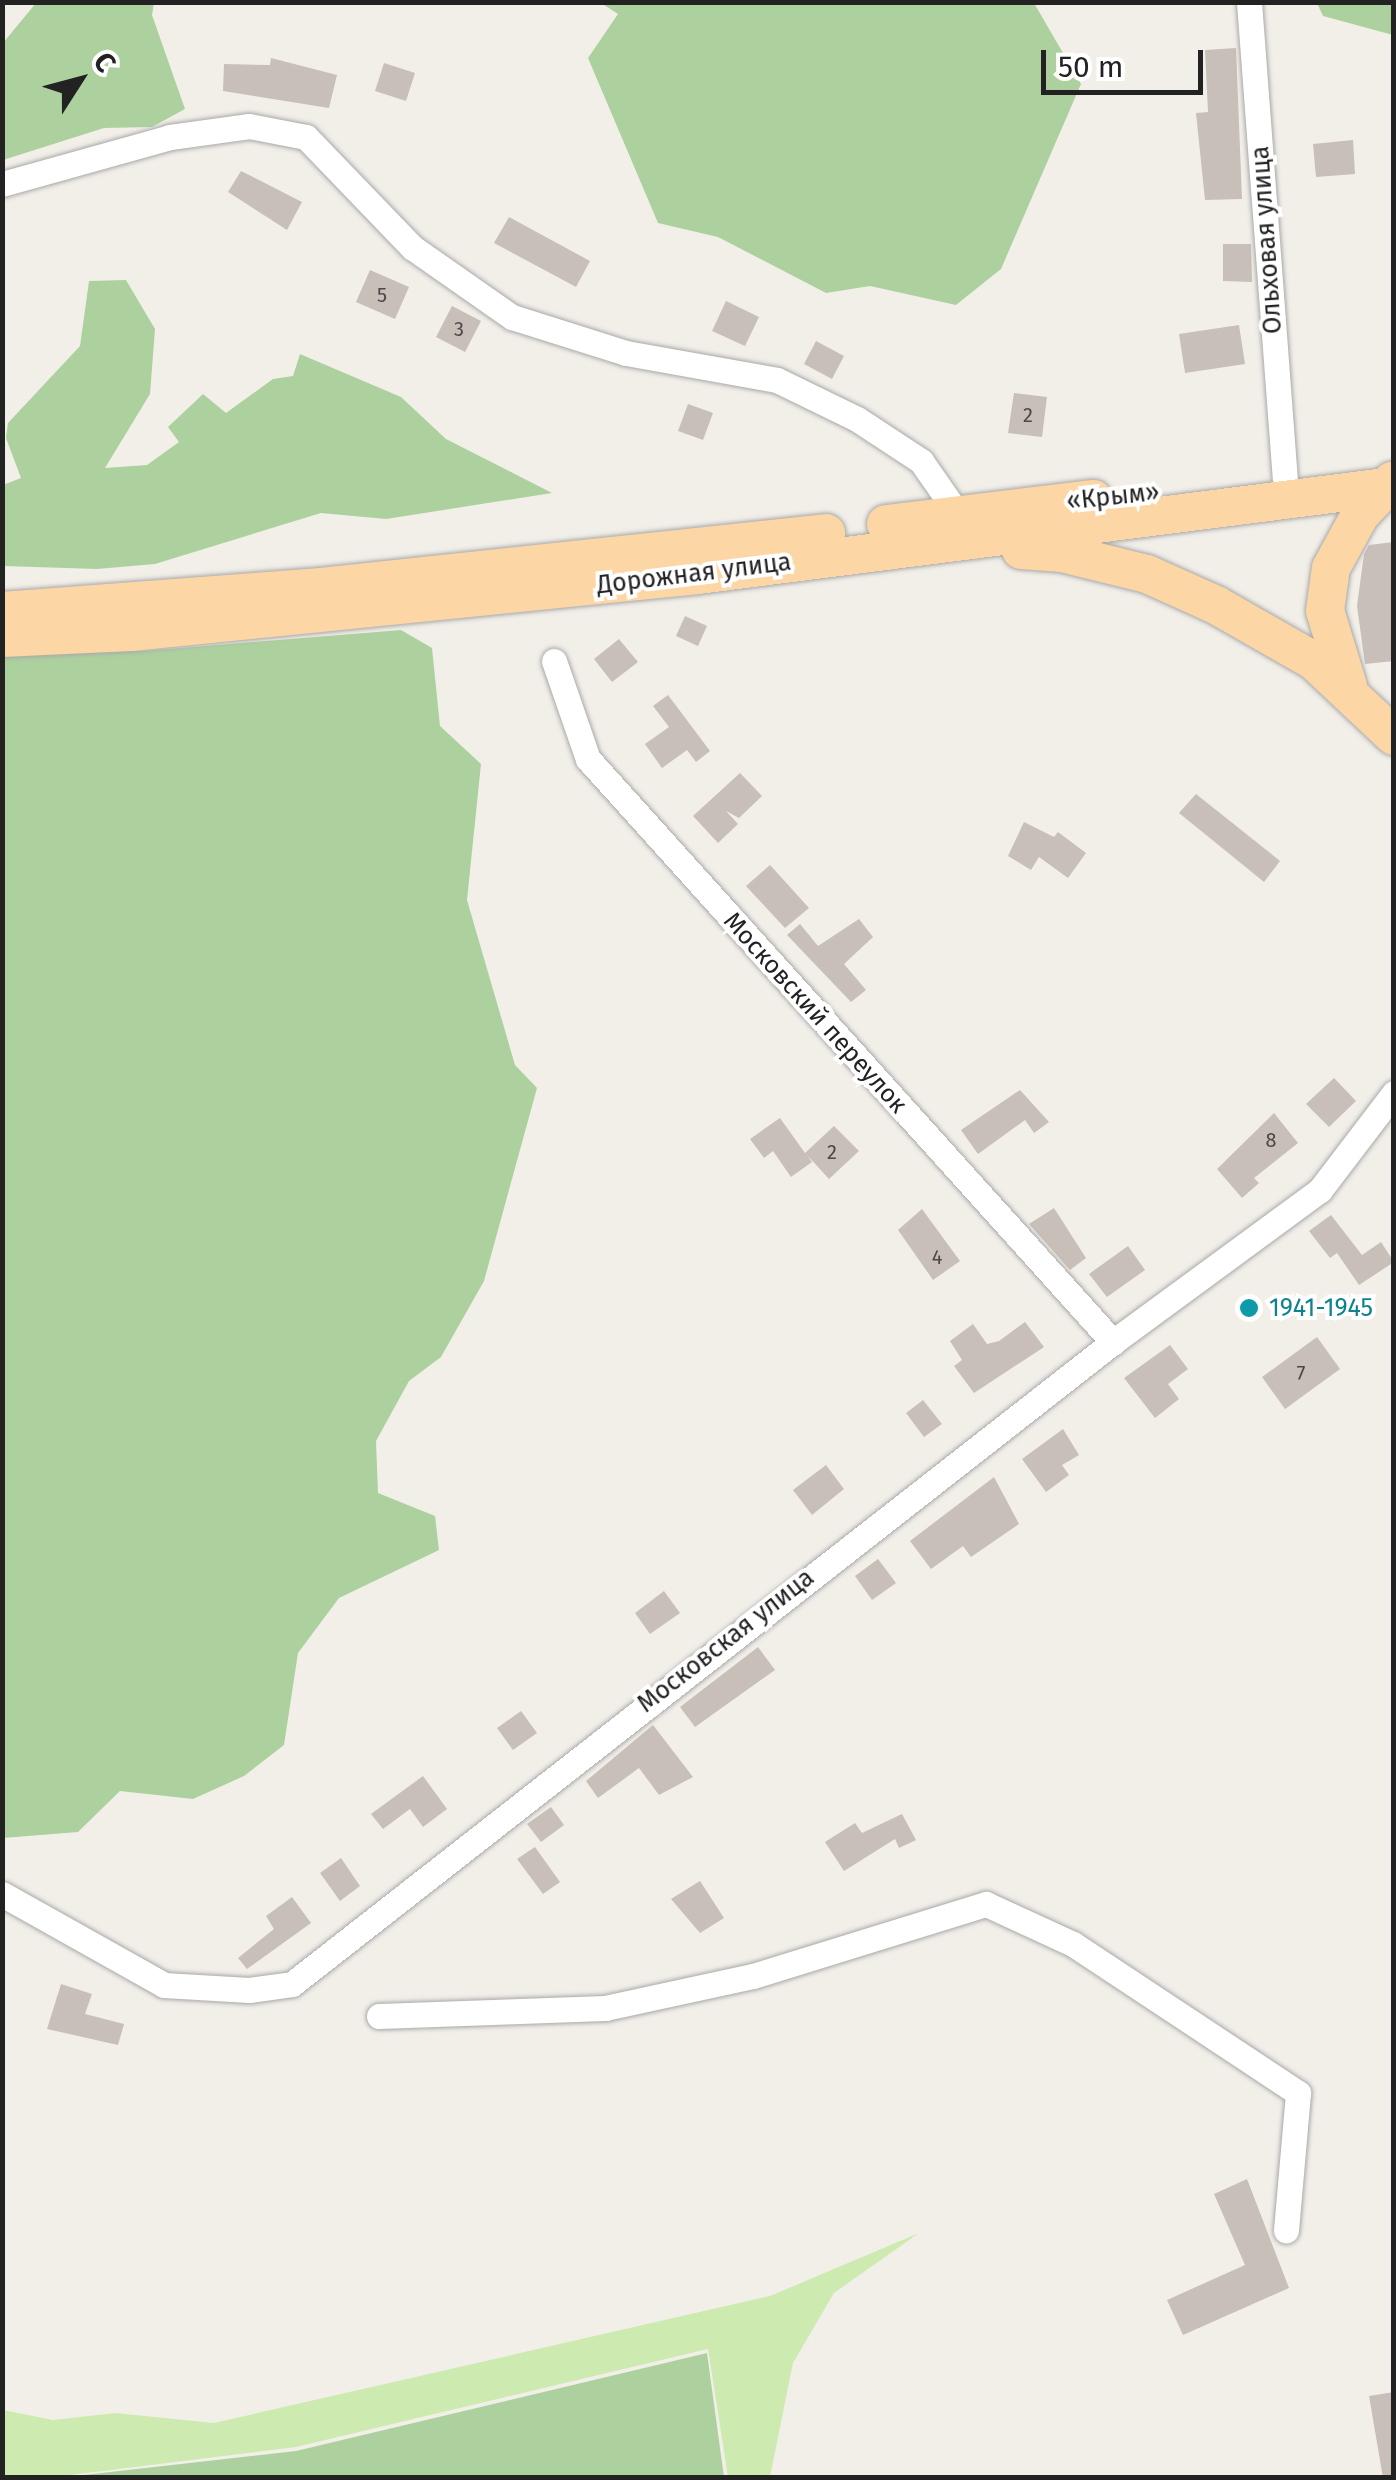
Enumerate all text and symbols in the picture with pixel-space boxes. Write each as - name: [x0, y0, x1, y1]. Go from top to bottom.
- north arrow: [30, 30, 130, 130]
- scale bar: [1046, 30, 1208, 92]
- text: С: [87, 46, 123, 78]
- text: 50 m: [1058, 49, 1123, 85]
- street label: Ольховая улица: [1245, 145, 1289, 335]
- house number: 5: [377, 283, 387, 307]
- house number: 3: [454, 317, 464, 341]
- house number: 2: [1023, 403, 1033, 427]
- street label: «Крым»: [1065, 477, 1161, 517]
- street label: Дорожная улица: [595, 547, 793, 601]
- street label: Московский переулок: [717, 906, 913, 1120]
- house number: 8: [1265, 1128, 1277, 1152]
- house number: 2: [827, 1140, 837, 1164]
- house number: 4: [932, 1245, 942, 1269]
- place label: 1941-1945: [1269, 1293, 1373, 1323]
- marker: 1941-1945: [1238, 1297, 1260, 1319]
- house number: 7: [1297, 1361, 1305, 1385]
- street label: Московская улица: [632, 1563, 820, 1719]

